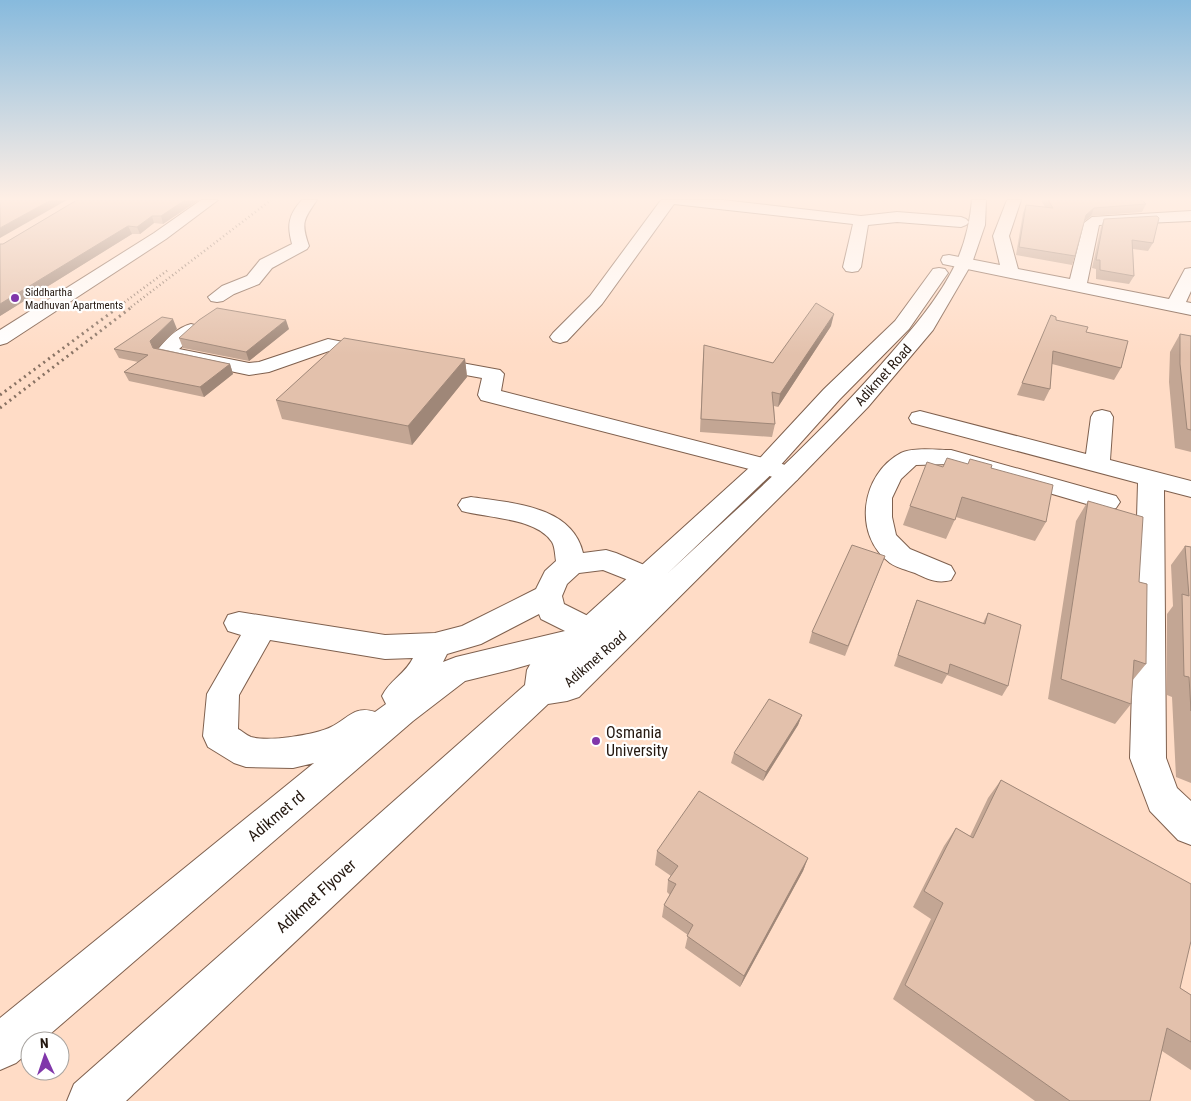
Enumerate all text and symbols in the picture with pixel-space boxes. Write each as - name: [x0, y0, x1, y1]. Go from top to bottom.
- place label: Siddhartha Madhuvan Apartments: [25, 286, 123, 312]
- marker: Siddhartha Madhuvan Apartments: [9, 292, 21, 304]
- street label: Adikmet Road: [851, 341, 915, 409]
- street label: Adikmet Road: [561, 628, 629, 690]
- place label: Osmania University: [606, 723, 668, 760]
- marker: Osmania University: [590, 735, 602, 747]
- street label: Adikmet rd: [244, 787, 308, 845]
- street label: Adikmet Flyover: [272, 855, 360, 937]
- north arrow: [20, 1031, 70, 1081]
- text: N: [40, 1035, 49, 1051]

